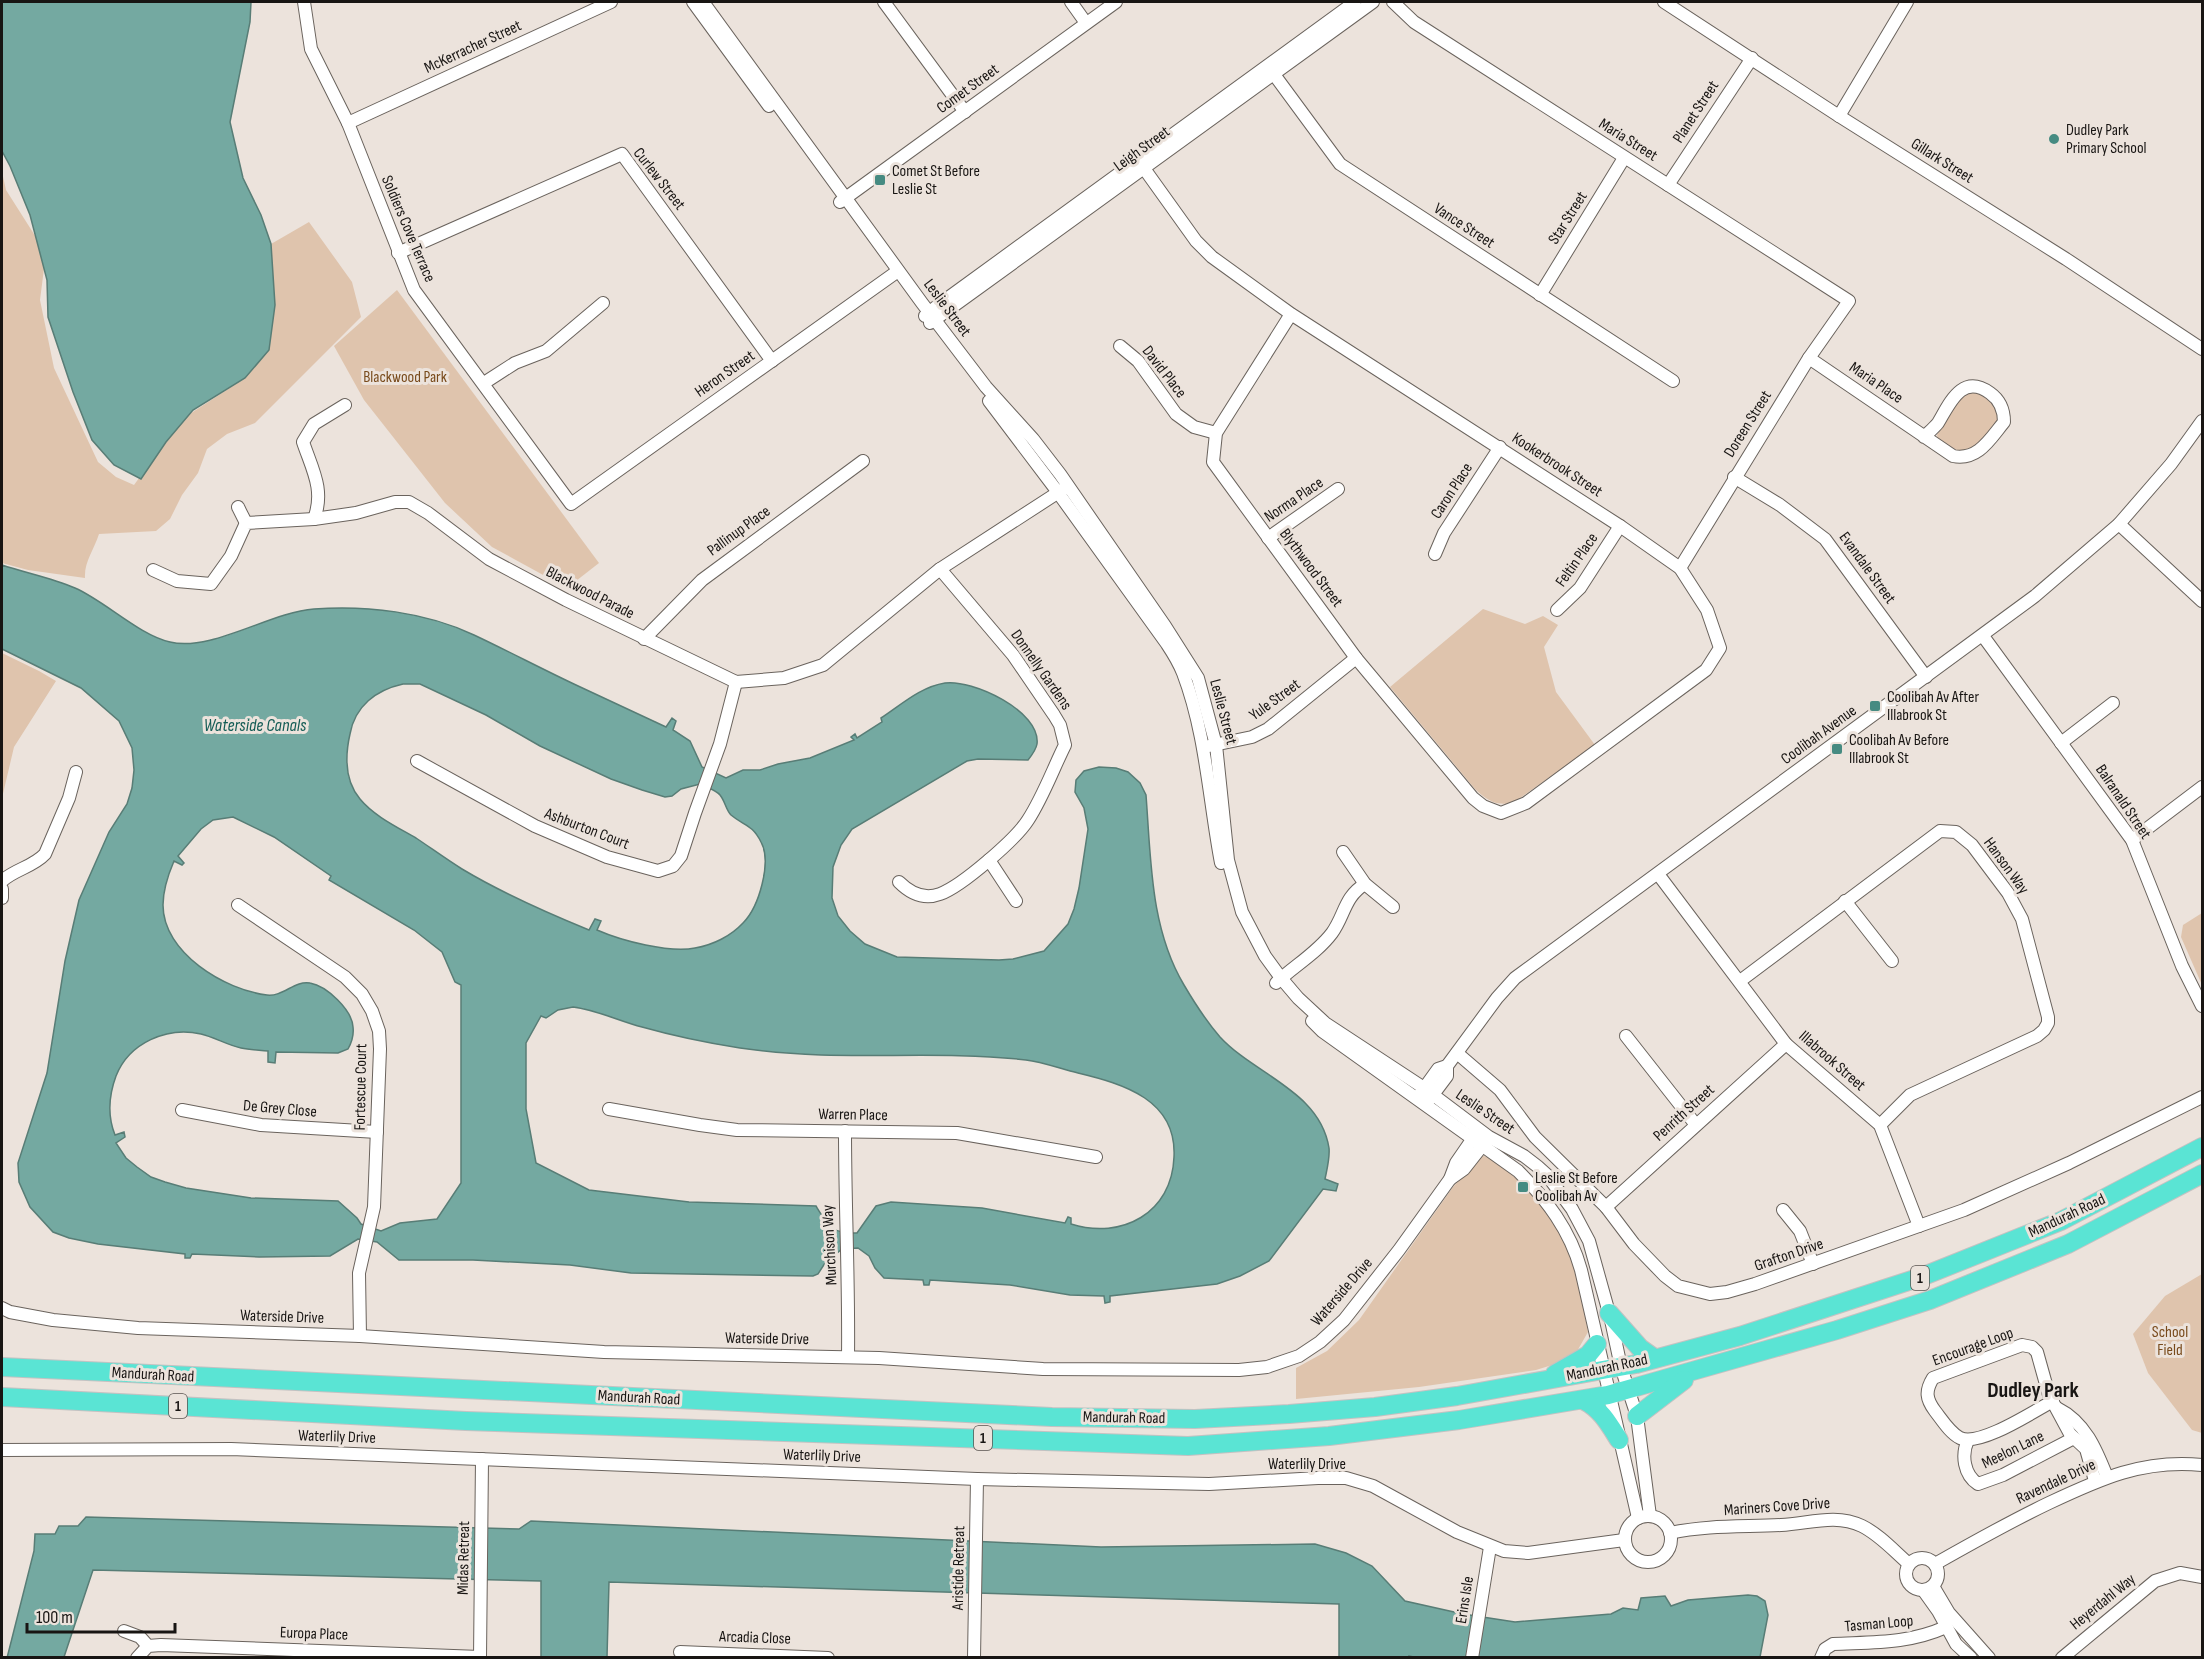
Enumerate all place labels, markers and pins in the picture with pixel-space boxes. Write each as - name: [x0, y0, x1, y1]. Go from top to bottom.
- place label: Dudley Park Primary School: [2066, 121, 2147, 158]
- marker: Dudley Park Primary School: [2047, 132, 2061, 146]
- place label: Comet St Before Leslie St: [892, 162, 980, 199]
- marker: Comet St Before Leslie St: [873, 173, 887, 187]
- place label: Coolibah Av After Illabrook St: [1887, 688, 1979, 725]
- marker: Coolibah Av After Illabrook St: [1868, 699, 1882, 713]
- place label: Coolibah Av Before Illabrook St: [1849, 731, 1949, 768]
- marker: Coolibah Av Before Illabrook St: [1830, 742, 1844, 756]
- place label: Leslie St Before Coolibah Av: [1535, 1169, 1618, 1206]
- marker: Leslie St Before Coolibah Av: [1516, 1180, 1530, 1194]

